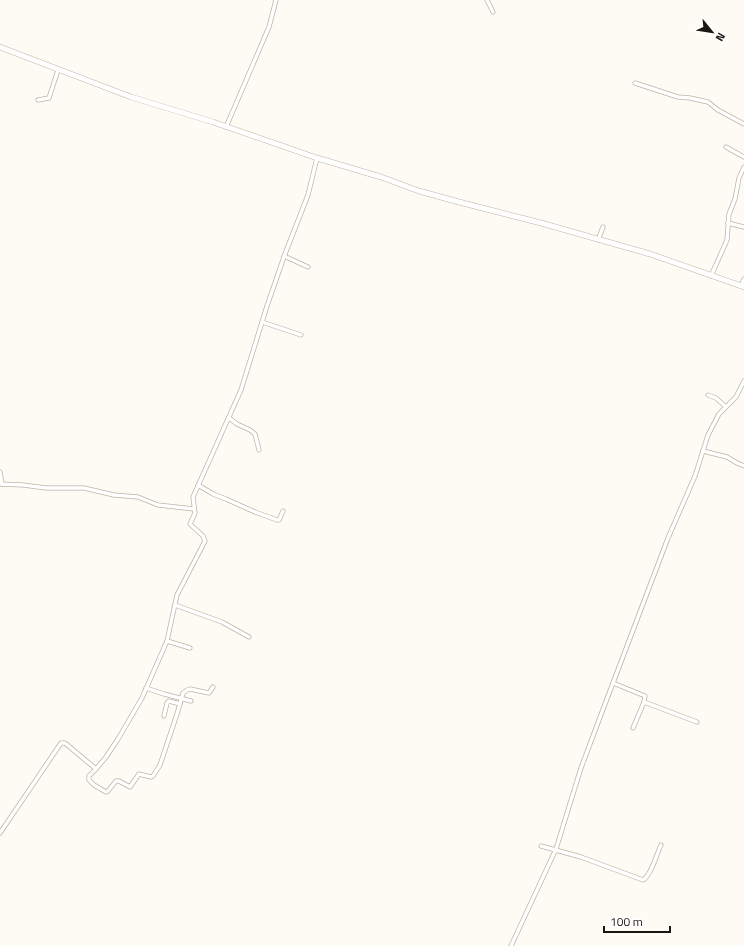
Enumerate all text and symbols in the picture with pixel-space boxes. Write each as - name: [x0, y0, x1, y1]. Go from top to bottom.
- north arrow: [692, 12, 732, 52]
- text: N: [712, 30, 729, 44]
- scale bar: [604, 908, 670, 934]
- text: 100 m: [610, 912, 643, 931]

